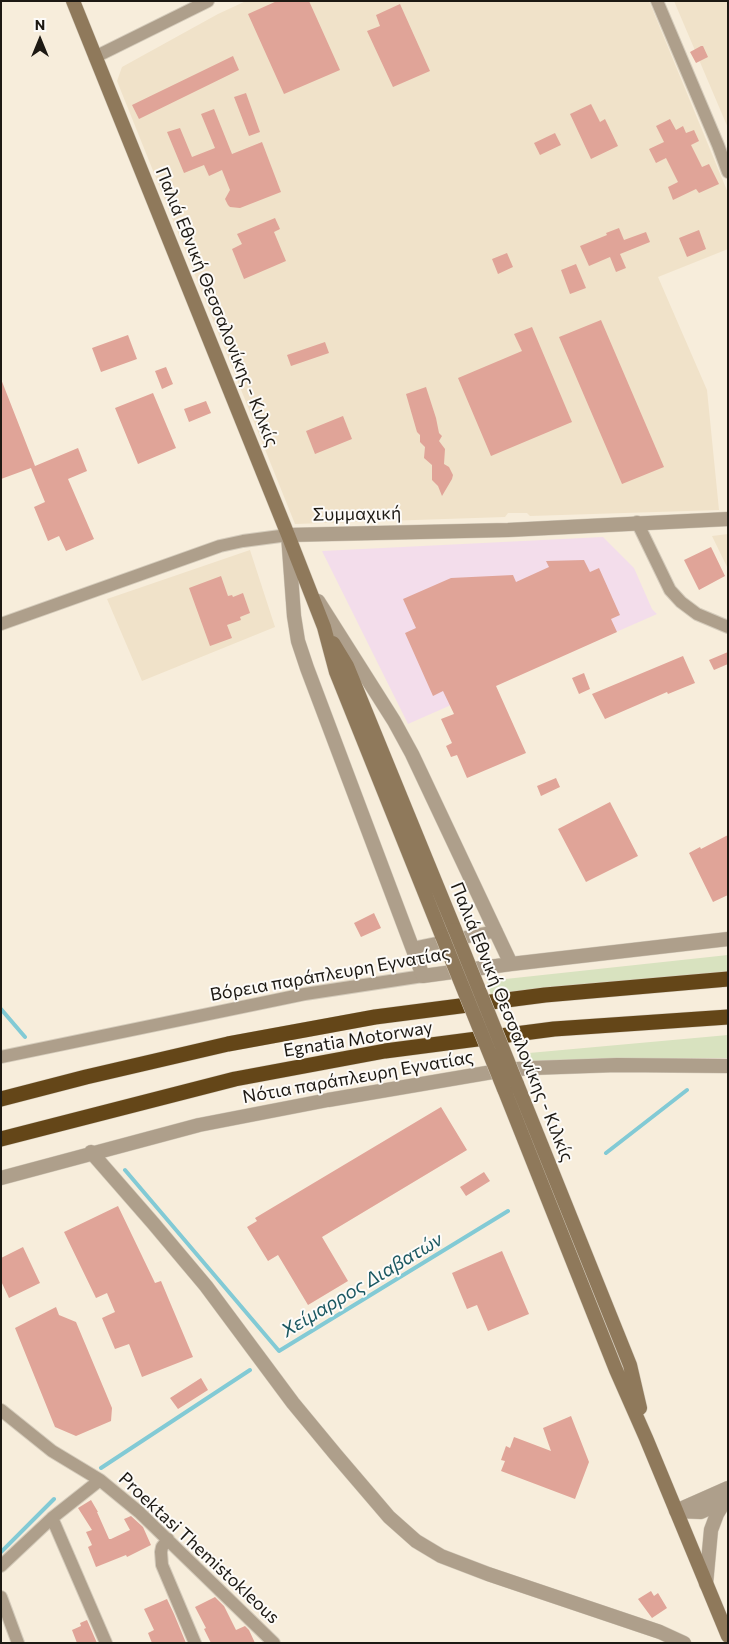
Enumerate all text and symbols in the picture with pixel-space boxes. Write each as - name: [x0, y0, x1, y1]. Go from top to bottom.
- north arrow: [15, 15, 65, 65]
- text: N: [35, 16, 45, 33]
- street label: Παλιά Εθνική Θεσσαλονίκης - Κιλκίς: [151, 164, 283, 450]
- street label: Συμμαχική: [313, 502, 401, 526]
- street label: Παλιά Εθνική Θεσσαλονίκης - Κιλκίς: [446, 879, 578, 1165]
- street label: Βόρεια παράπλευρη Εγνατίας: [208, 942, 452, 1006]
- street label: Egnatia Motorway: [282, 1017, 434, 1061]
- street label: Νότια παράπλευρη Εγνατίας: [241, 1046, 475, 1108]
- water label: Χείμαρρος Διαβατών: [278, 1228, 446, 1342]
- street label: Proektasi Themistokleous: [114, 1468, 284, 1628]

